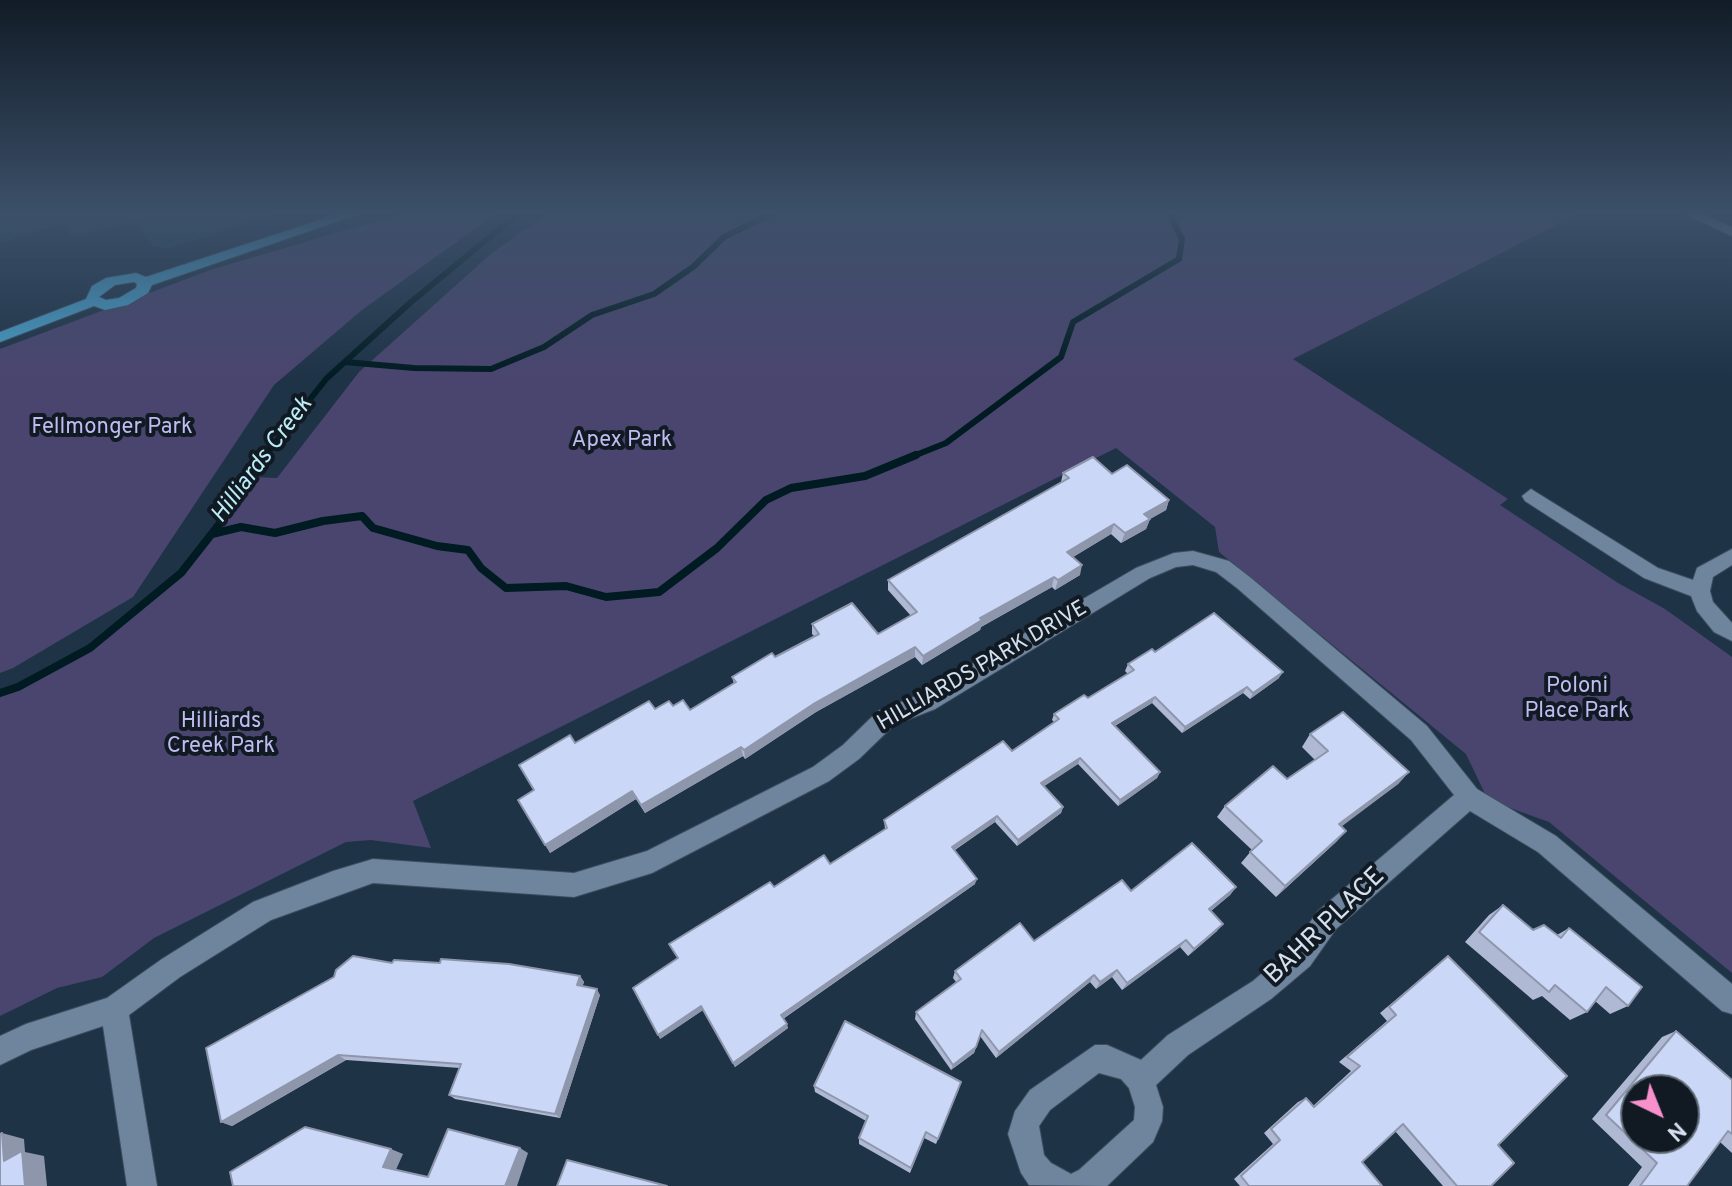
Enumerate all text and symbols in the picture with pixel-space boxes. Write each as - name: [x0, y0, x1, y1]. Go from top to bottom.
- water label: Hilliards Creek: [206, 392, 320, 530]
- park label: Fellmonger Park: [31, 416, 193, 442]
- park label: Apex Park: [572, 429, 672, 455]
- street label: HILLIARDS PARK DRIVE: [874, 596, 1092, 738]
- park label: Poloni Place Park: [1524, 675, 1630, 726]
- park label: Hilliards Creek Park: [167, 710, 275, 762]
- street label: BAHR PLACE: [1259, 862, 1393, 992]
- north arrow: [1620, 1074, 1700, 1154]
- text: N: [1660, 1115, 1690, 1146]

